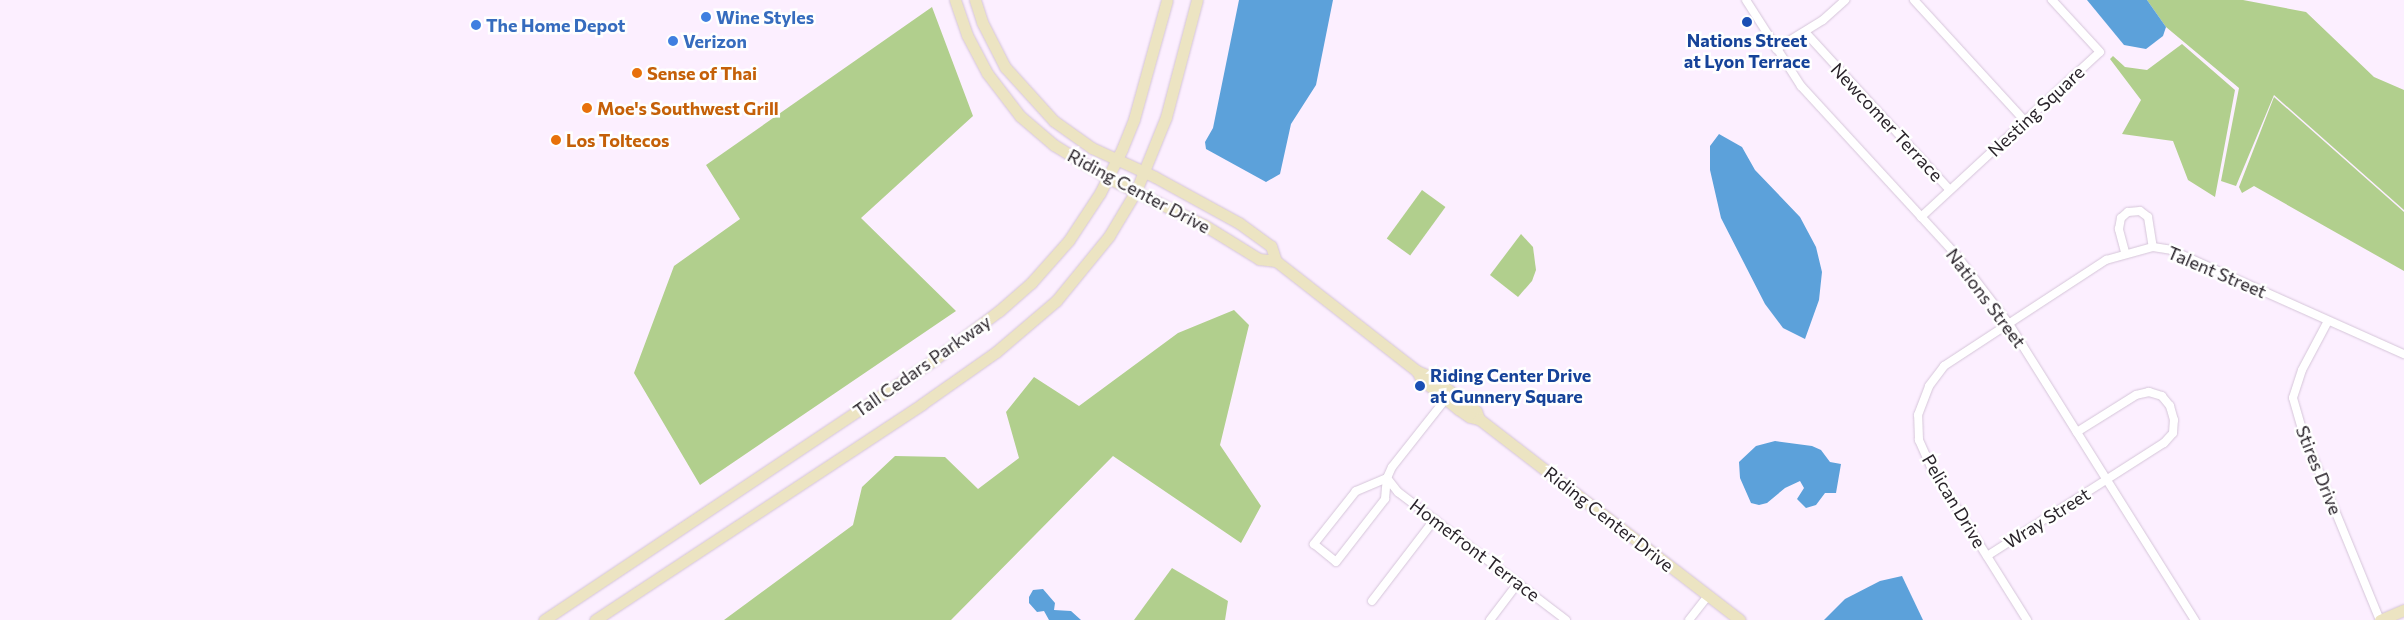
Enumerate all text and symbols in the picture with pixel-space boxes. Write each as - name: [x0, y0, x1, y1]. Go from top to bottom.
- place label: Wine Styles: [716, 6, 814, 28]
- marker: Wine Styles: [700, 11, 712, 23]
- place label: The Home Depot: [486, 14, 625, 36]
- marker: Nations Street at Lyon Terrace: [1741, 16, 1753, 28]
- marker: The Home Depot: [470, 19, 482, 31]
- place label: Verizon: [683, 30, 747, 52]
- place label: Nations Street at Lyon Terrace: [1684, 30, 1810, 72]
- marker: Verizon: [667, 35, 679, 47]
- street label: Newcomer Terrace: [1827, 58, 1947, 186]
- street label: Nesting Square: [1983, 61, 2089, 161]
- place label: Sense of Thai: [647, 62, 757, 84]
- marker: Sense of Thai: [631, 67, 643, 79]
- place label: Moe's Southwest Grill: [597, 97, 779, 119]
- marker: Moe's Southwest Grill: [581, 102, 593, 114]
- place label: Los Toltecos: [566, 129, 669, 151]
- marker: Los Toltecos: [550, 134, 562, 146]
- street label: Riding Center Drive: [1064, 144, 1214, 238]
- street label: Talent Street: [2164, 241, 2270, 303]
- street label: Nations Street: [1942, 244, 2030, 352]
- street label: Tall Cedars Parkway: [849, 311, 995, 421]
- place label: Riding Center Drive at Gunnery Square: [1430, 365, 1591, 408]
- marker: Riding Center Drive at Gunnery Square: [1414, 380, 1426, 392]
- street label: Stires Drive: [2291, 422, 2347, 518]
- street label: Pelican Drive: [1918, 450, 1990, 552]
- street label: Riding Center Drive: [1540, 462, 1678, 576]
- street label: Wray Street: [2000, 483, 2094, 553]
- street label: Homefront Terrace: [1406, 494, 1544, 606]

